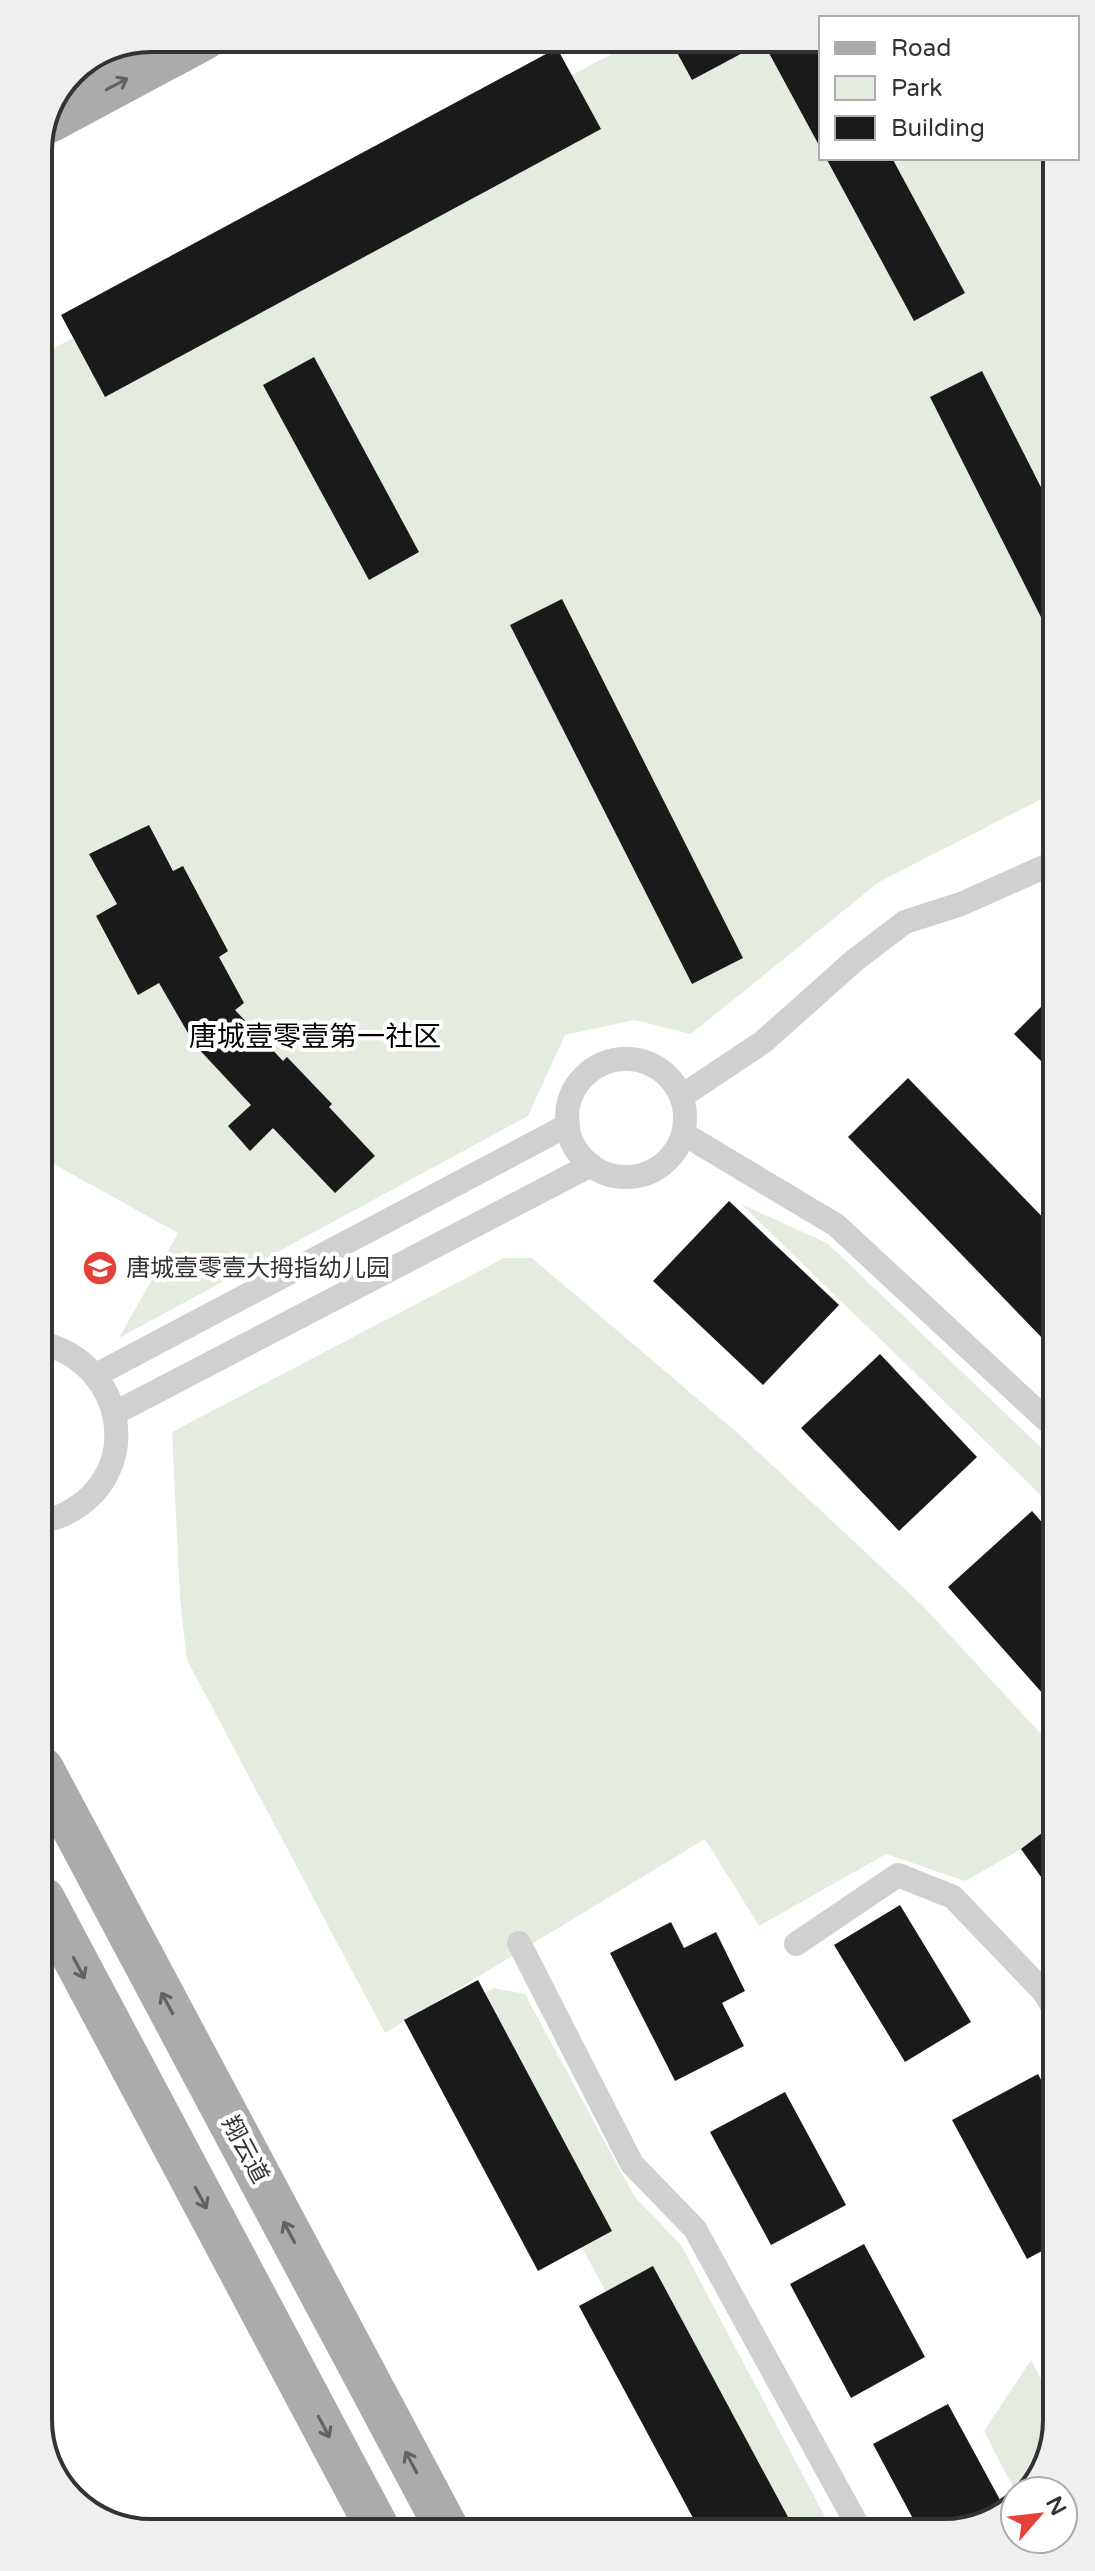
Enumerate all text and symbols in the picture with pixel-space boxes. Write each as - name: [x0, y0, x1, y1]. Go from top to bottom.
- legend: [819, 16, 1079, 160]
- text: Road: [891, 34, 951, 63]
- text: Park: [891, 74, 942, 103]
- one-way arrow: [105, 76, 129, 92]
- text: Building: [891, 114, 985, 143]
- district label: 唐城壹零壹第一社区: [189, 1020, 441, 1054]
- school or university icon: 唐城壹零壹大拇指幼儿园: [81, 1249, 119, 1287]
- place label: 唐城壹零壹大拇指幼儿园: [126, 1254, 390, 1283]
- one-way arrow: [72, 1956, 88, 1979]
- one-way arrow: [158, 1991, 174, 2015]
- street label: 翔云道: [215, 2111, 275, 2189]
- one-way arrow: [194, 2185, 210, 2209]
- one-way arrow: [280, 2221, 296, 2245]
- one-way arrow: [316, 2415, 332, 2438]
- one-way arrow: [403, 2450, 418, 2474]
- north arrow: [999, 2475, 1079, 2555]
- text: N: [1040, 2492, 1071, 2520]

